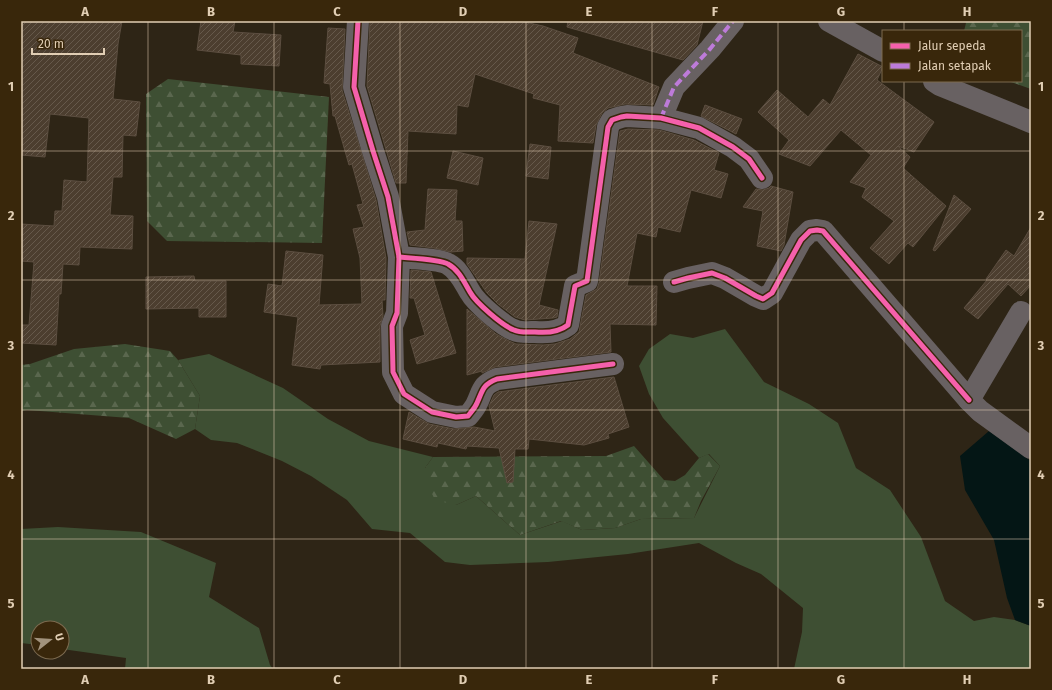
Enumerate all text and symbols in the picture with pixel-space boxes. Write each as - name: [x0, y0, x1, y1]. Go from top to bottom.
- text: A: [80, 4, 89, 19]
- text: B: [207, 4, 215, 19]
- text: C: [333, 4, 341, 19]
- text: D: [459, 4, 468, 19]
- text: E: [586, 4, 593, 19]
- text: F: [712, 4, 719, 19]
- text: G: [837, 4, 845, 19]
- text: H: [963, 4, 971, 19]
- scale bar: [32, 30, 104, 56]
- legend: [882, 30, 1022, 82]
- text: 20 m: [38, 37, 64, 51]
- text: Jalur sepeda: [918, 39, 986, 53]
- text: Jalan setapak: [918, 59, 992, 73]
- text: 1: [8, 79, 14, 94]
- text: 1: [1038, 79, 1044, 94]
- text: 2: [8, 208, 15, 223]
- text: 2: [1038, 208, 1045, 223]
- text: 3: [7, 338, 15, 353]
- text: 3: [1037, 338, 1045, 353]
- text: 4: [7, 467, 15, 482]
- text: 4: [1037, 467, 1045, 482]
- text: 5: [8, 596, 15, 611]
- text: 5: [1038, 596, 1045, 611]
- north arrow: [30, 620, 70, 660]
- text: U: [52, 632, 66, 643]
- text: A: [80, 672, 89, 687]
- text: B: [207, 672, 215, 687]
- text: C: [333, 672, 341, 687]
- text: D: [459, 672, 468, 687]
- text: E: [586, 672, 593, 687]
- text: F: [712, 672, 719, 687]
- text: G: [837, 672, 845, 687]
- text: H: [963, 672, 971, 687]

